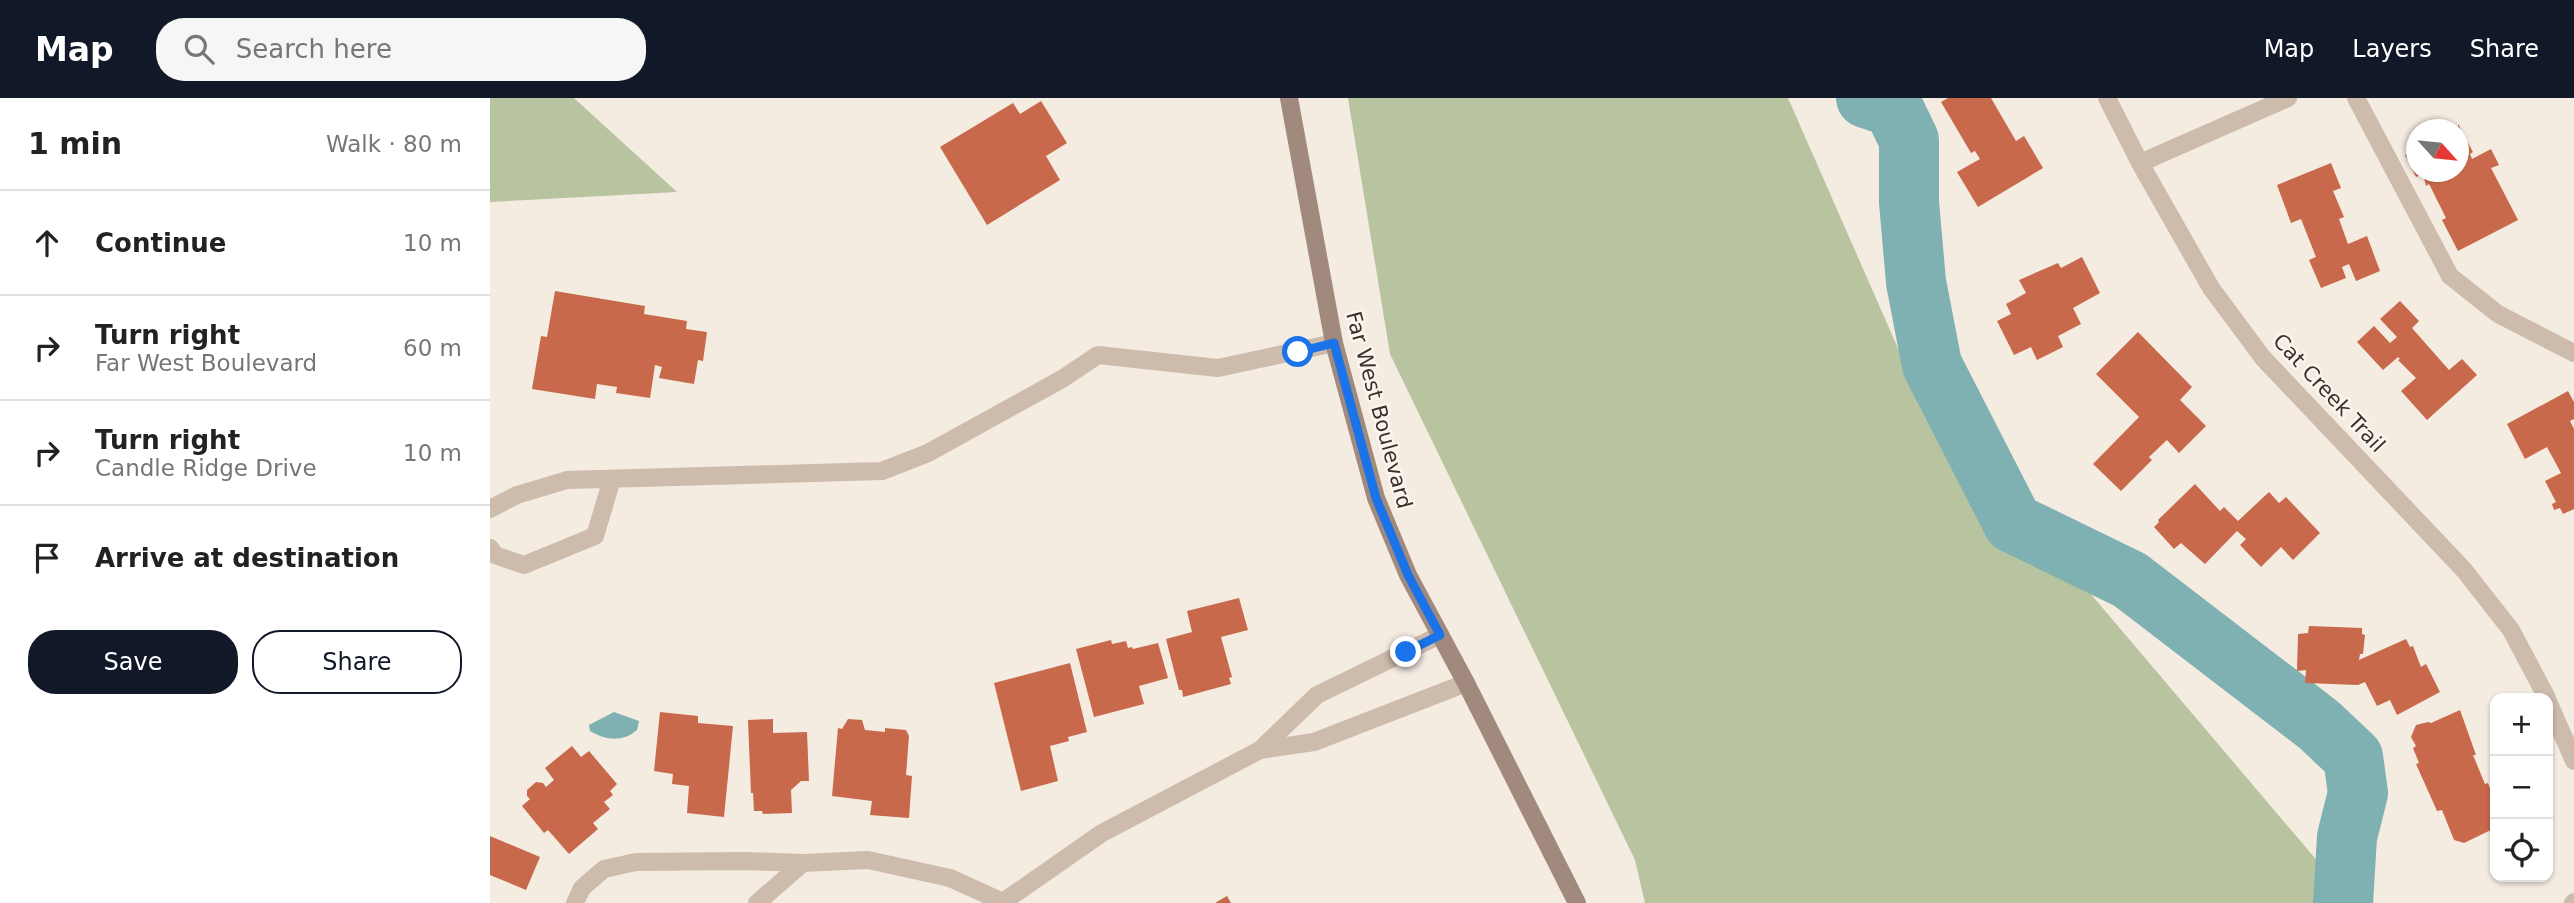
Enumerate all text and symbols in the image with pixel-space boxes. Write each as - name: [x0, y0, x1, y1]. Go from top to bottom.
- search box: [156, 18, 646, 81]
- text: Map: [35, 30, 114, 69]
- icon: search: [180, 30, 218, 68]
- text: Search here: [236, 34, 392, 64]
- text: Map: [2264, 35, 2314, 63]
- text: Layers: [2352, 35, 2432, 63]
- text: Share: [2470, 35, 2539, 63]
- north arrow: [2406, 119, 2469, 182]
- text: 1 min: [28, 126, 122, 161]
- text: Walk · 80 m: [326, 131, 462, 157]
- icon: ahead: [28, 224, 66, 262]
- text: Continue: [95, 228, 226, 258]
- text: 10 m: [403, 230, 462, 256]
- street label: Far West Boulevard: [1341, 309, 1417, 511]
- text: Turn right: [95, 320, 240, 350]
- icon: right: [28, 329, 66, 367]
- street label: Cat Creek Trail: [2268, 329, 2390, 457]
- text: 60 m: [403, 335, 462, 361]
- route start: [1282, 336, 1313, 367]
- text: Far West Boulevard: [95, 350, 317, 376]
- text: Turn right: [95, 425, 240, 455]
- icon: right: [28, 434, 66, 472]
- text: 10 m: [403, 440, 462, 466]
- text: Candle Ridge Drive: [95, 455, 317, 481]
- icon: arrive: [28, 539, 66, 577]
- text: Arrive at destination: [95, 543, 399, 573]
- button: Save: [28, 630, 238, 694]
- button: Share: [252, 630, 462, 694]
- route end: [1390, 636, 1421, 667]
- map controls: [2490, 693, 2553, 882]
- button: +: [2490, 693, 2553, 756]
- button: −: [2490, 756, 2553, 819]
- button: locate: [2490, 819, 2553, 882]

